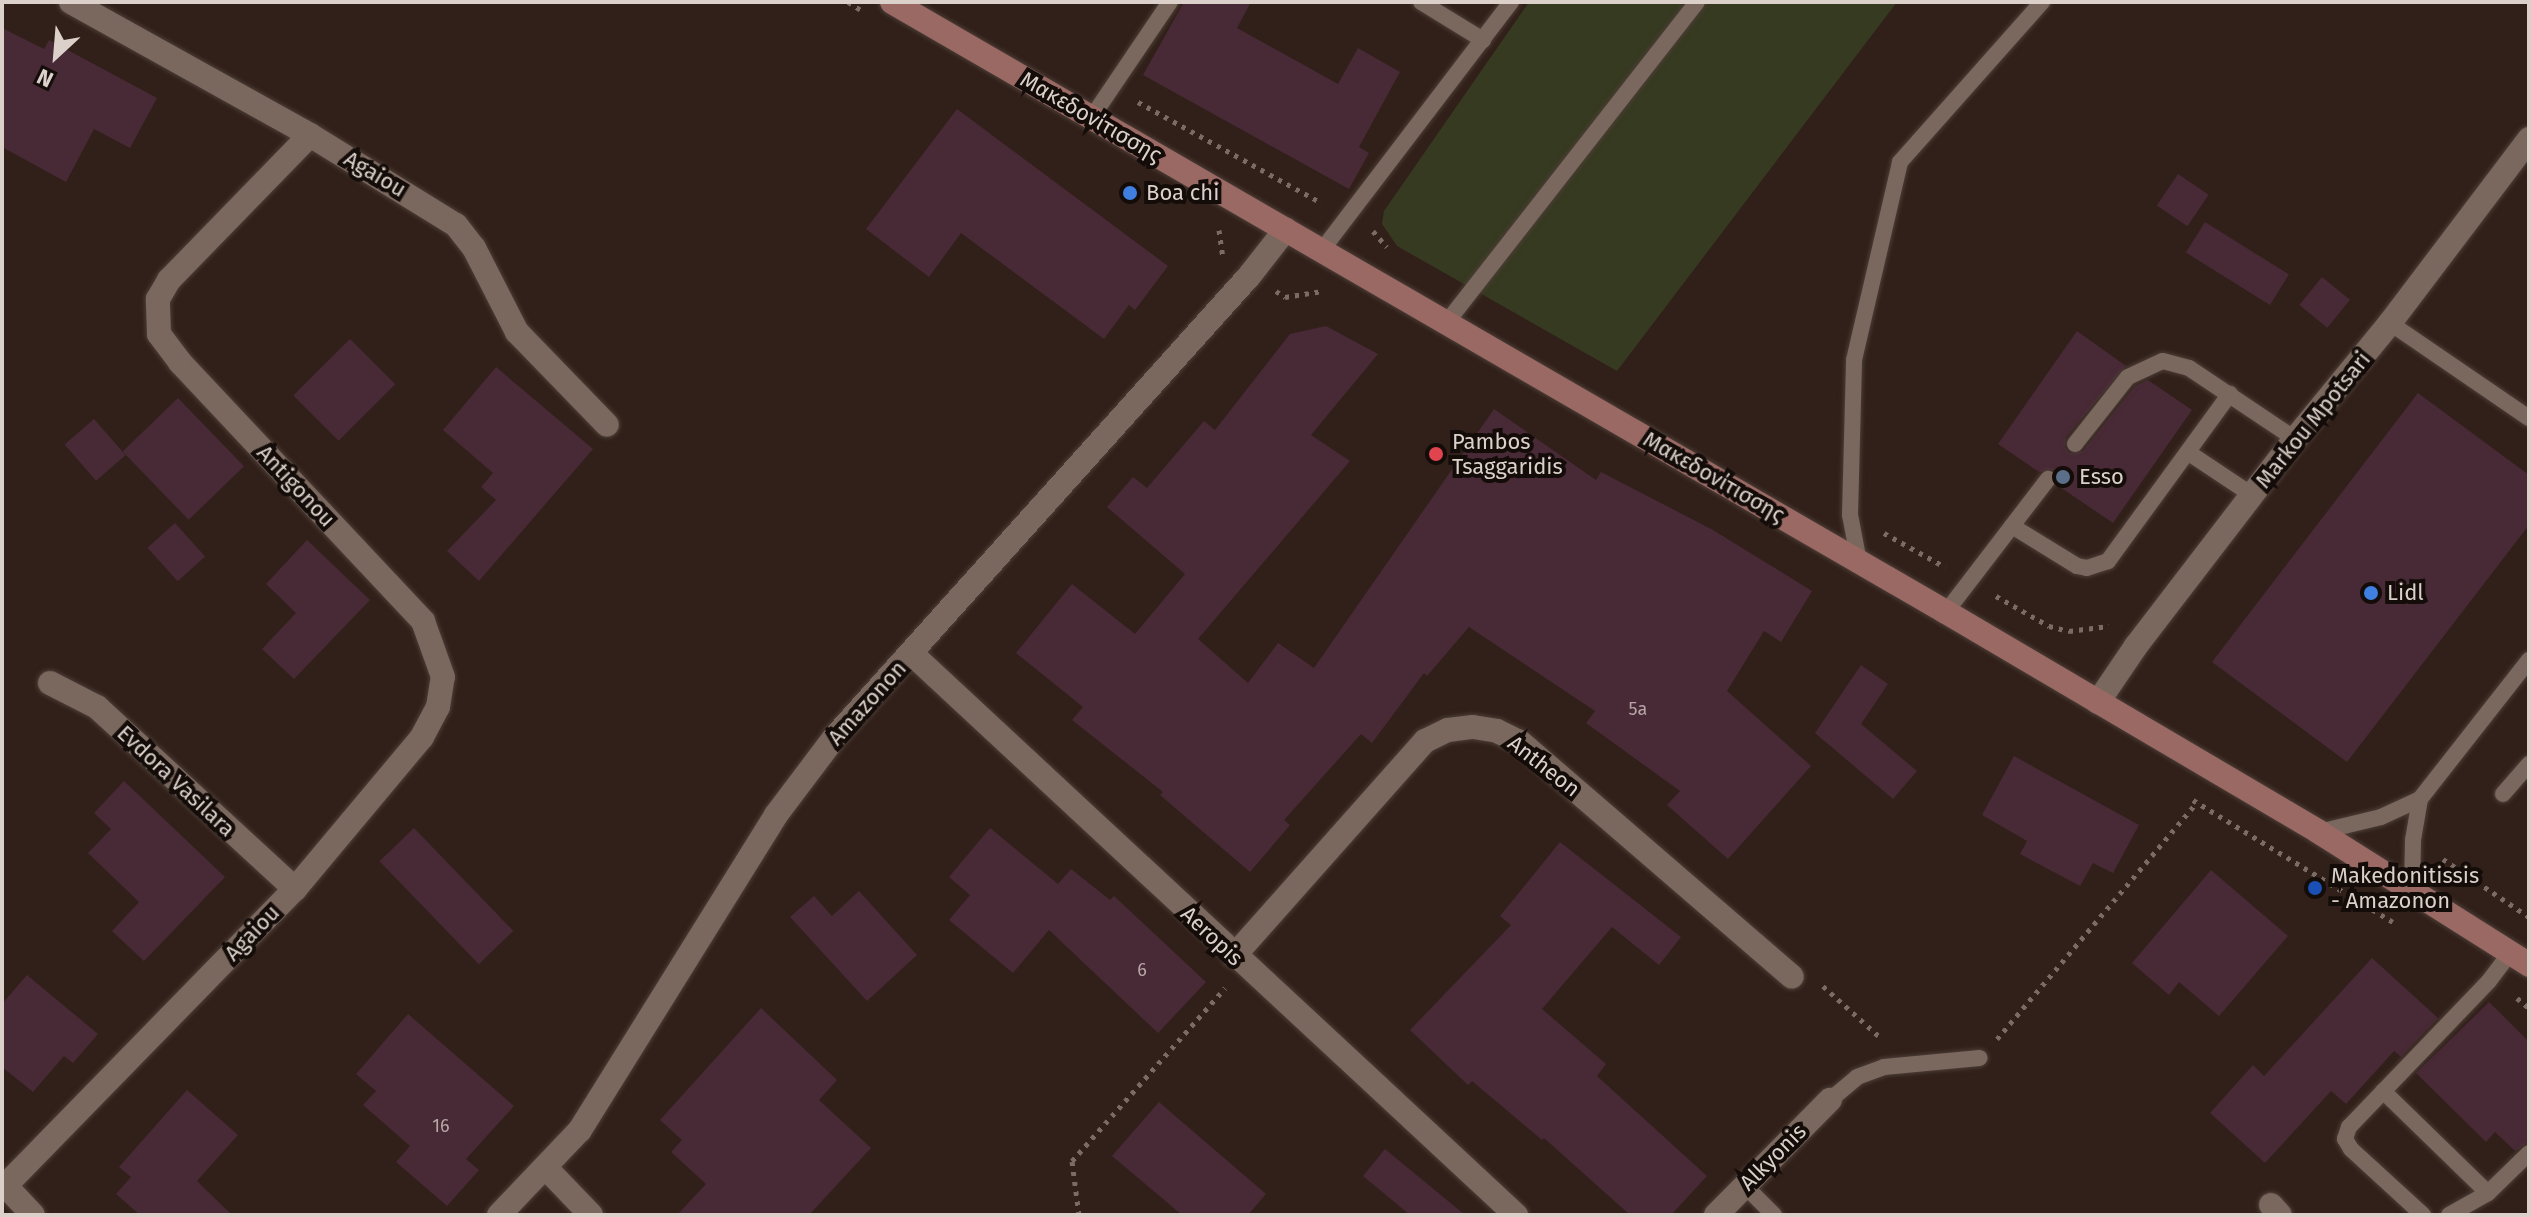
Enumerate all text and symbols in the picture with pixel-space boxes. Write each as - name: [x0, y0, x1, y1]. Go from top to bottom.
- north arrow: [16, 16, 96, 96]
- text: N: [33, 63, 58, 93]
- street label: Μακεδονίτισσης: [1016, 66, 1166, 168]
- street label: Agaiou: [339, 145, 411, 203]
- place label: Boa chi: [1146, 180, 1219, 206]
- marker: Boa chi: [1121, 184, 1139, 202]
- street label: Markou Mpotsari: [2250, 346, 2376, 494]
- street label: Μακεδονίτισσης: [1639, 426, 1789, 528]
- place label: Pambos Tsaggaridis: [1452, 428, 1563, 480]
- street label: Antigonou: [252, 440, 340, 532]
- marker: Pambos Tsaggaridis: [1427, 445, 1445, 463]
- place label: Esso: [2079, 464, 2124, 490]
- marker: Esso: [2054, 468, 2072, 486]
- place label: Lidl: [2387, 580, 2424, 606]
- marker: Lidl: [2362, 584, 2380, 602]
- street label: Amazonon: [822, 655, 912, 751]
- house number: 5a: [1629, 698, 1647, 720]
- street label: Evdora Vasilara: [112, 720, 240, 842]
- street label: Antheon: [1503, 730, 1585, 802]
- place label: Makedonitissis - Amazonon: [2331, 862, 2479, 914]
- marker: Makedonitissis - Amazonon: [2306, 879, 2324, 897]
- street label: Agaiou: [219, 900, 285, 966]
- street label: Aeropis: [1176, 901, 1248, 971]
- house number: 6: [1137, 959, 1147, 981]
- house number: 16: [432, 1115, 450, 1137]
- street label: Alkyonis: [1734, 1118, 1812, 1196]

